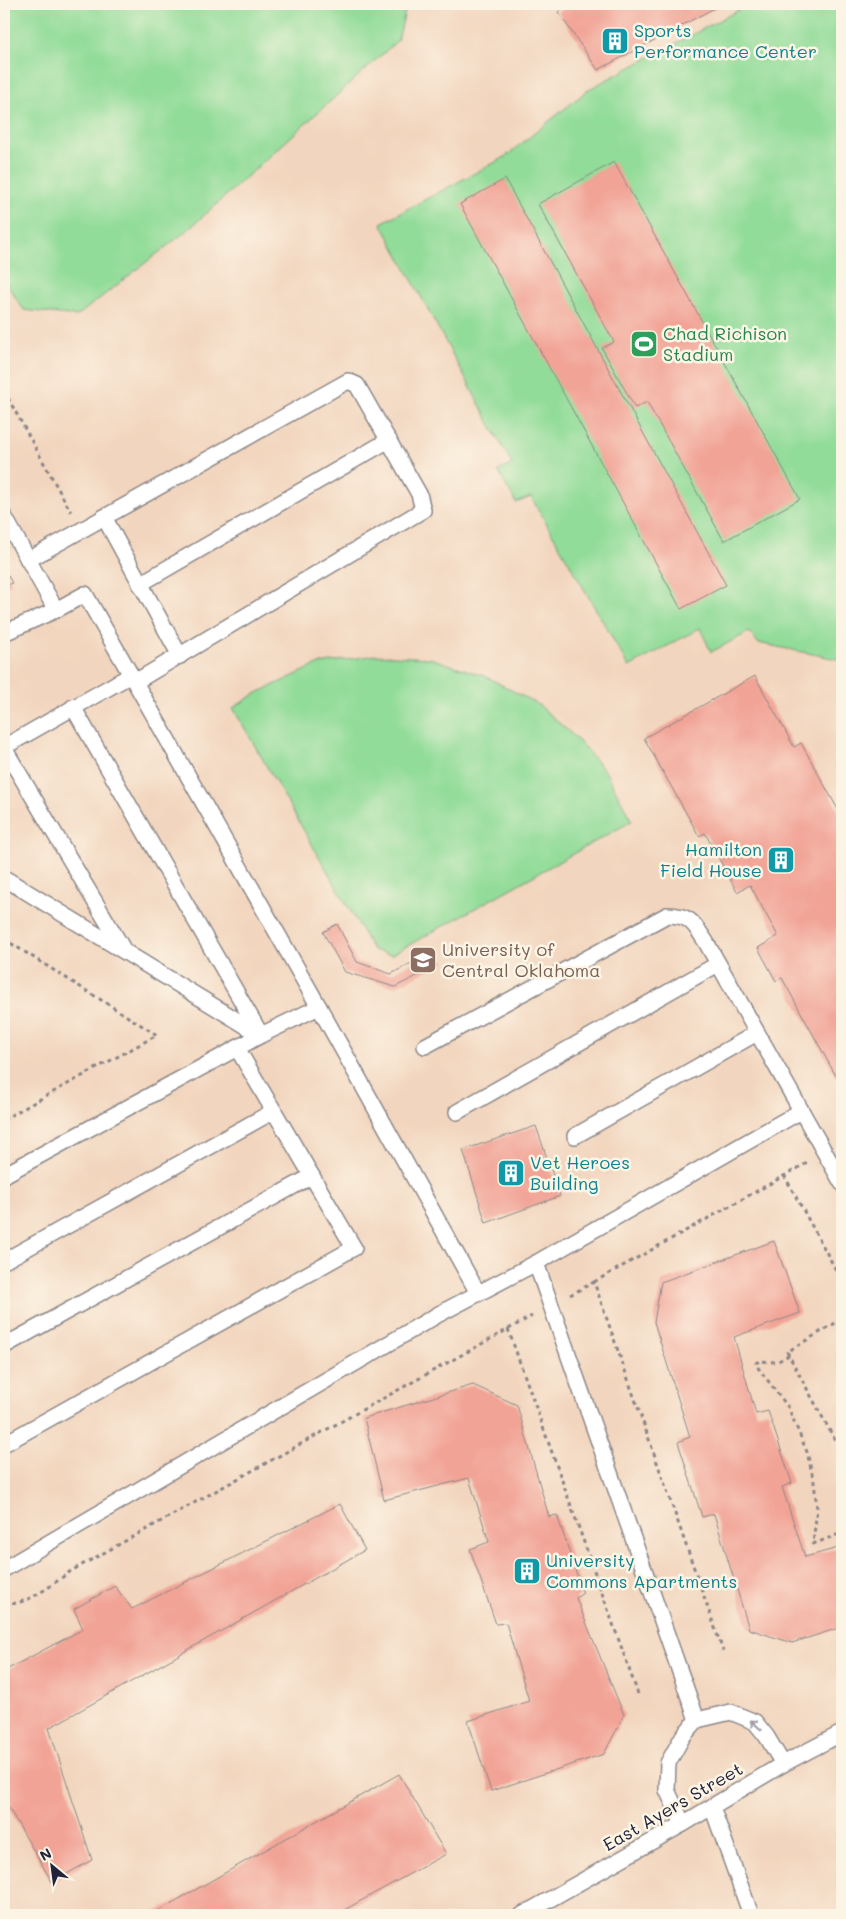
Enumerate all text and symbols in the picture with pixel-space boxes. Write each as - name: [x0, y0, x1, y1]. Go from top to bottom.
- place label: Sports Performance Center: [634, 18, 817, 63]
- building icon: Sports Performance Center: [600, 26, 630, 56]
- place label: Chad Richison Stadium: [663, 321, 787, 366]
- sports icon: Chad Richison Stadium: [629, 329, 659, 359]
- place label: Hamilton Field House: [660, 837, 762, 882]
- building icon: Hamilton Field House: [766, 845, 796, 875]
- place label: University of Central Oklahoma: [442, 937, 600, 982]
- school or university icon: University of Central Oklahoma: [408, 945, 438, 975]
- place label: Vet Heroes Building: [530, 1150, 630, 1195]
- building icon: Vet Heroes Building: [496, 1158, 526, 1188]
- place label: University Commons Apartments: [546, 1548, 737, 1593]
- building icon: University Commons Apartments: [512, 1556, 542, 1586]
- one-way arrow: [749, 1720, 762, 1731]
- street label: East Ayers Street: [598, 1756, 747, 1856]
- north arrow: [28, 1842, 78, 1892]
- text: N: [36, 1843, 55, 1865]

